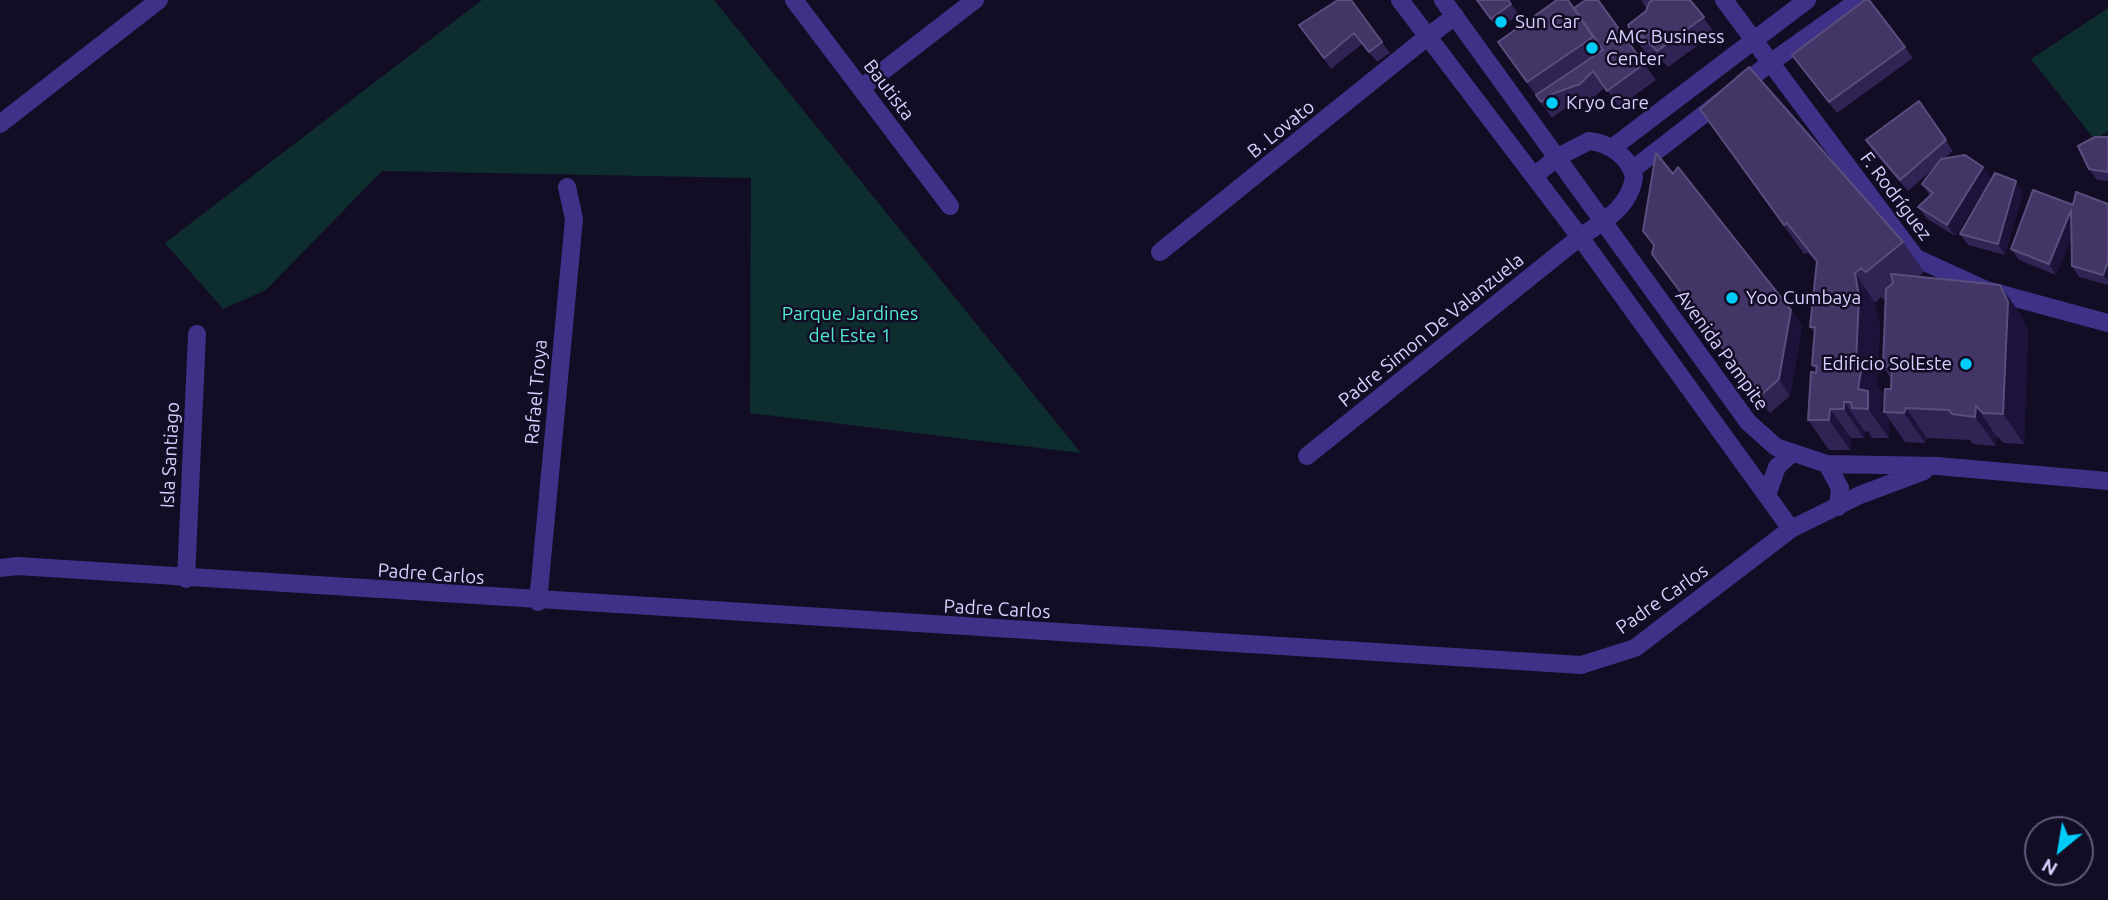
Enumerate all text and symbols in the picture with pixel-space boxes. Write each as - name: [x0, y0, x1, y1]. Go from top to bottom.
- place label: Sun Car: [1515, 11, 1580, 33]
- marker: Sun Car: [1493, 14, 1509, 30]
- place label: AMC Business Center: [1606, 26, 1724, 70]
- marker: AMC Business Center: [1584, 40, 1600, 56]
- street label: Bautista: [859, 55, 919, 125]
- place label: Kryo Care: [1566, 92, 1649, 114]
- street label: B. Lovato: [1243, 95, 1319, 163]
- marker: Kryo Care: [1544, 95, 1560, 111]
- street label: F. Rodríguez: [1855, 147, 1937, 245]
- street label: Padre Simon De Valanzuela: [1334, 248, 1528, 412]
- street label: Avenida Pampite: [1671, 285, 1773, 415]
- place label: Yoo Cumbaya: [1746, 287, 1861, 309]
- marker: Yoo Cumbaya: [1724, 290, 1740, 306]
- park label: Parque Jardines del Este 1: [782, 303, 918, 347]
- street label: Rafael Troya: [520, 338, 552, 446]
- place label: Edificio SolEste: [1822, 353, 1952, 375]
- marker: Edificio SolEste: [1958, 356, 1974, 372]
- street label: Isla Santiago: [156, 401, 184, 509]
- street label: Padre Carlos: [377, 559, 485, 589]
- street label: Padre Carlos: [1612, 559, 1712, 639]
- street label: Padre Carlos: [943, 595, 1051, 623]
- north arrow: [2024, 816, 2094, 886]
- text: N: [2038, 854, 2061, 881]

